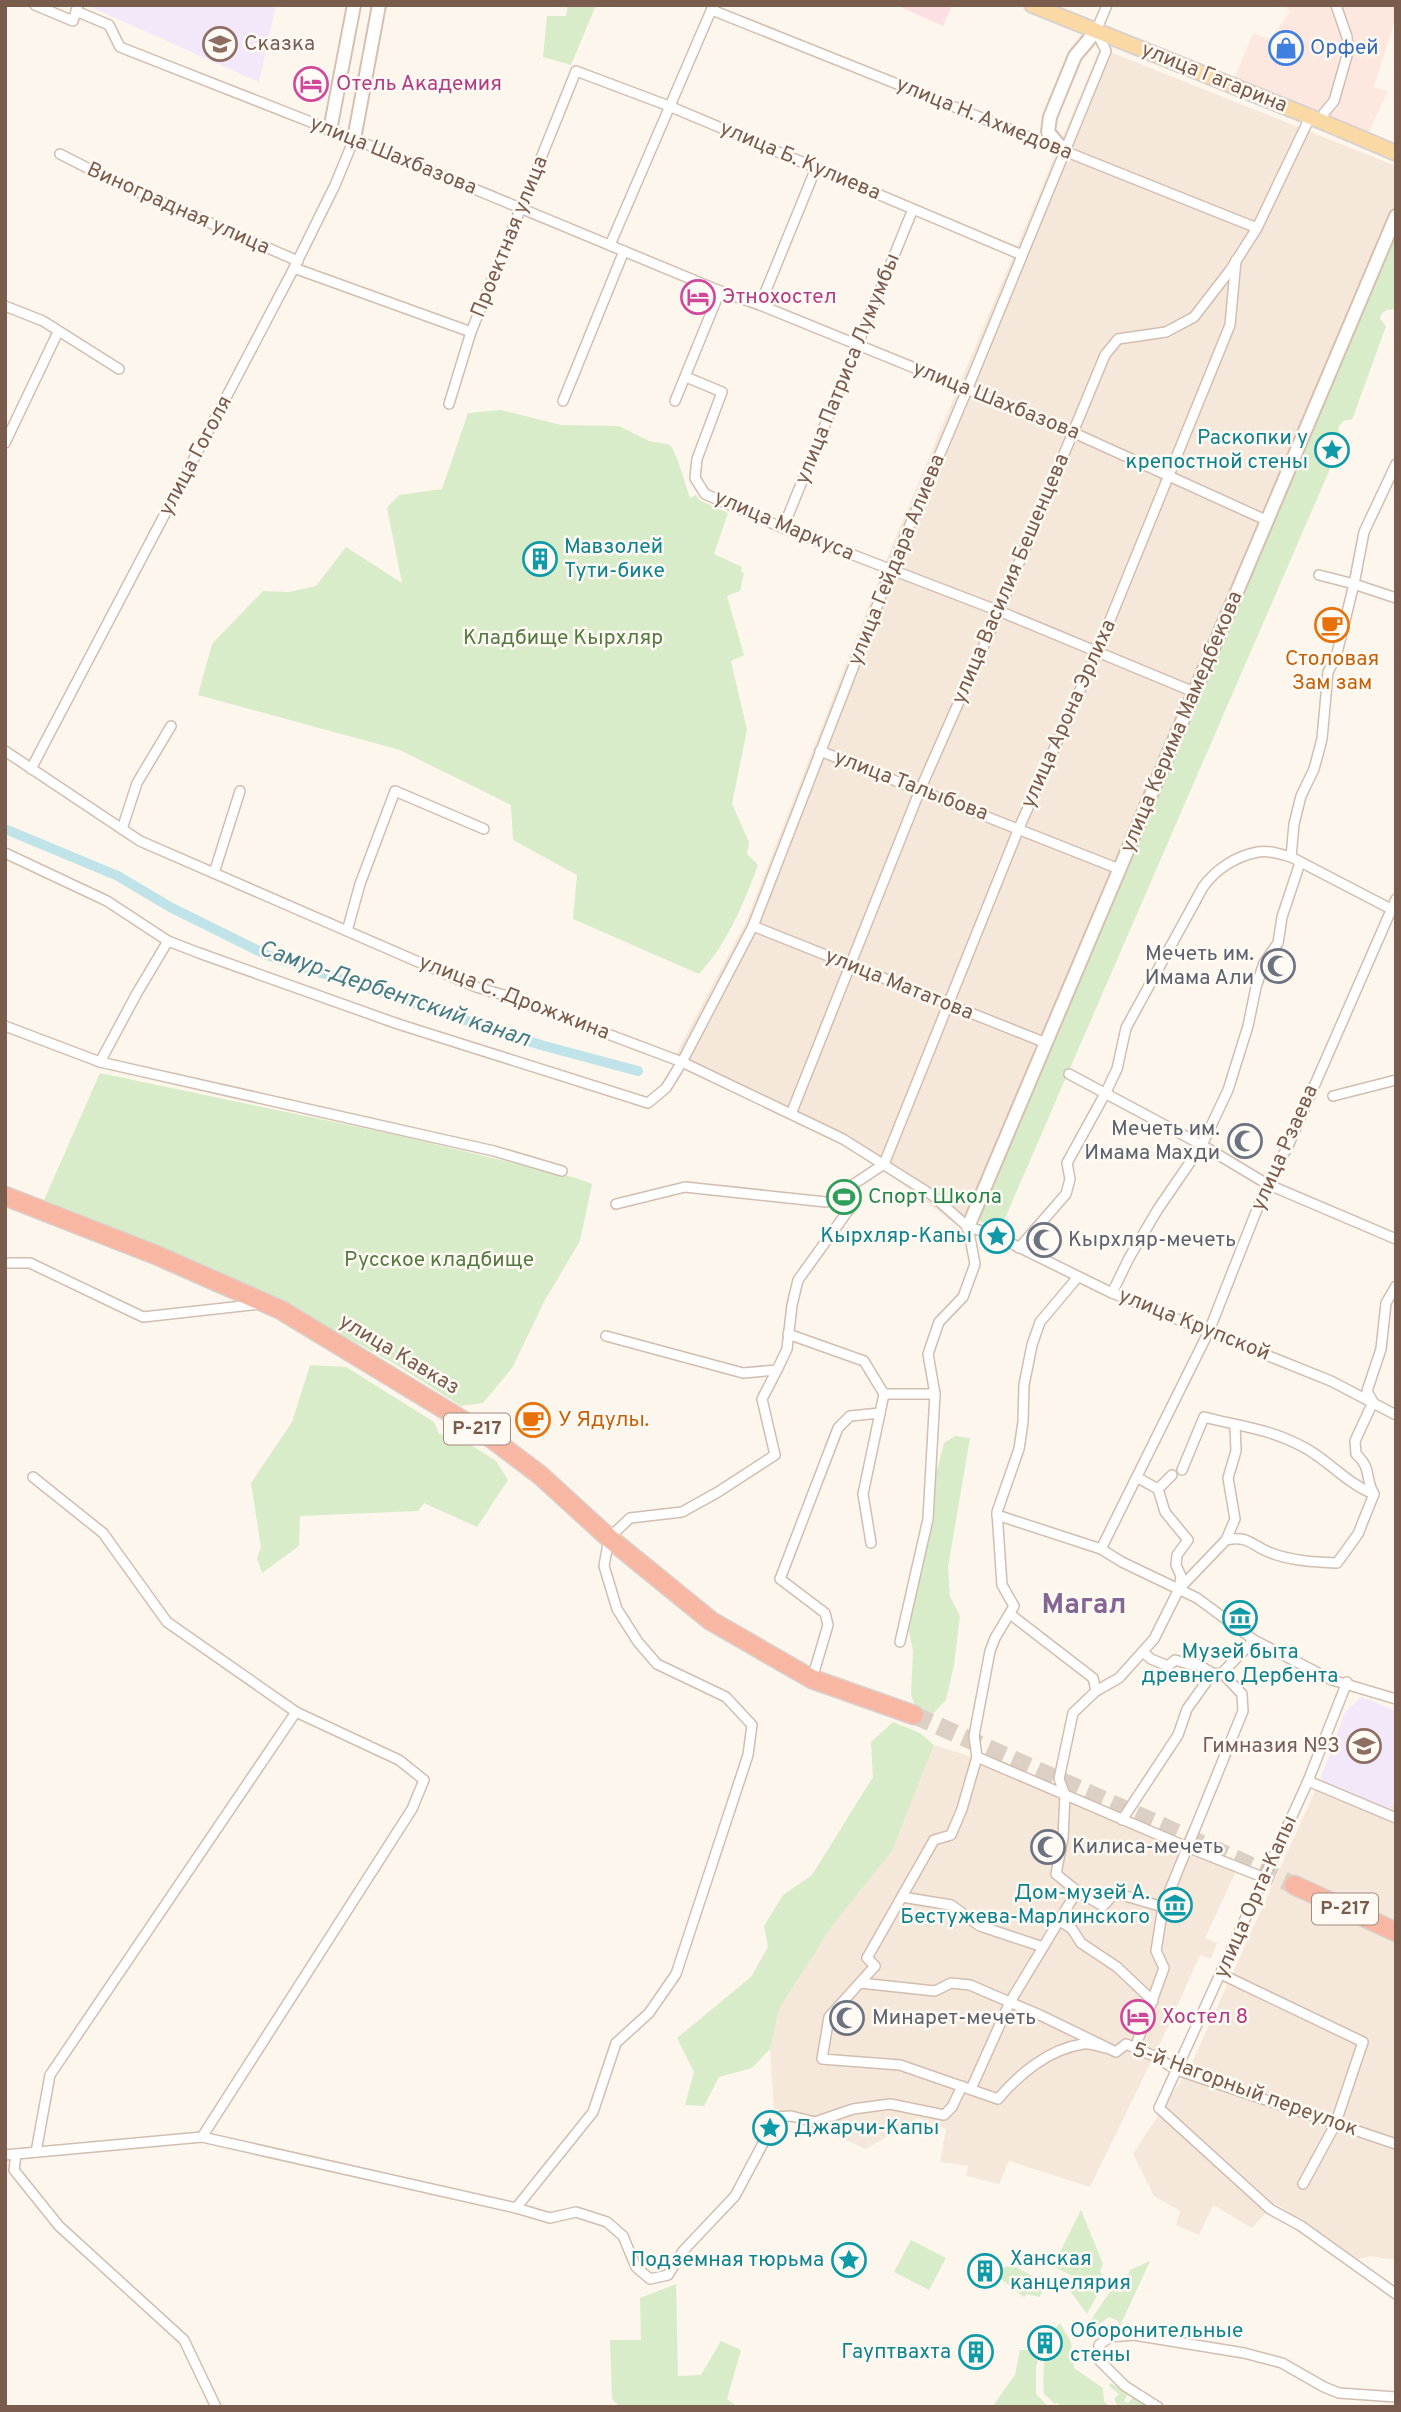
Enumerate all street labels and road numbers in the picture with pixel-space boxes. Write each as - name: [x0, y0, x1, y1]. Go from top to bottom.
- street label: улица Гагарина: [1137, 36, 1291, 120]
- street label: улица Н. Ахмедова: [892, 71, 1076, 167]
- street label: улица Шахбазова: [305, 110, 481, 202]
- street label: улица Б. Кулиева: [715, 115, 885, 207]
- street label: Проектная улица: [465, 152, 555, 322]
- street label: Виноградная улица: [82, 156, 274, 262]
- street label: улица Патриса Лумумбы: [789, 249, 907, 489]
- street label: улица Шахбазова: [908, 355, 1084, 447]
- street label: улица Гоголя: [153, 391, 239, 521]
- street label: улица Гейдара Алиева: [842, 450, 952, 670]
- street label: улица Василия Бешенцева: [946, 450, 1076, 708]
- street label: улица Маркуса: [710, 484, 858, 568]
- street label: улица Керима Мамедбекова: [1115, 587, 1249, 857]
- street label: улица Арона Эрлиха: [1015, 615, 1123, 813]
- street label: улица Талыбова: [830, 744, 992, 828]
- street label: улица Мататова: [821, 943, 977, 1027]
- street label: улица С. Дрожжина: [415, 949, 613, 1047]
- street label: улица Рзаева: [1245, 1081, 1325, 1215]
- street label: улица Крупской: [1114, 1282, 1274, 1368]
- street label: улица Кавказ: [334, 1308, 464, 1402]
- road number: Р-217: [444, 1414, 510, 1444]
- street label: улица Орта-Капы: [1208, 1812, 1304, 1982]
- road number: Р-217: [1312, 1894, 1378, 1924]
- street label: 5-й Нагорный переулок: [1129, 2037, 1361, 2143]

